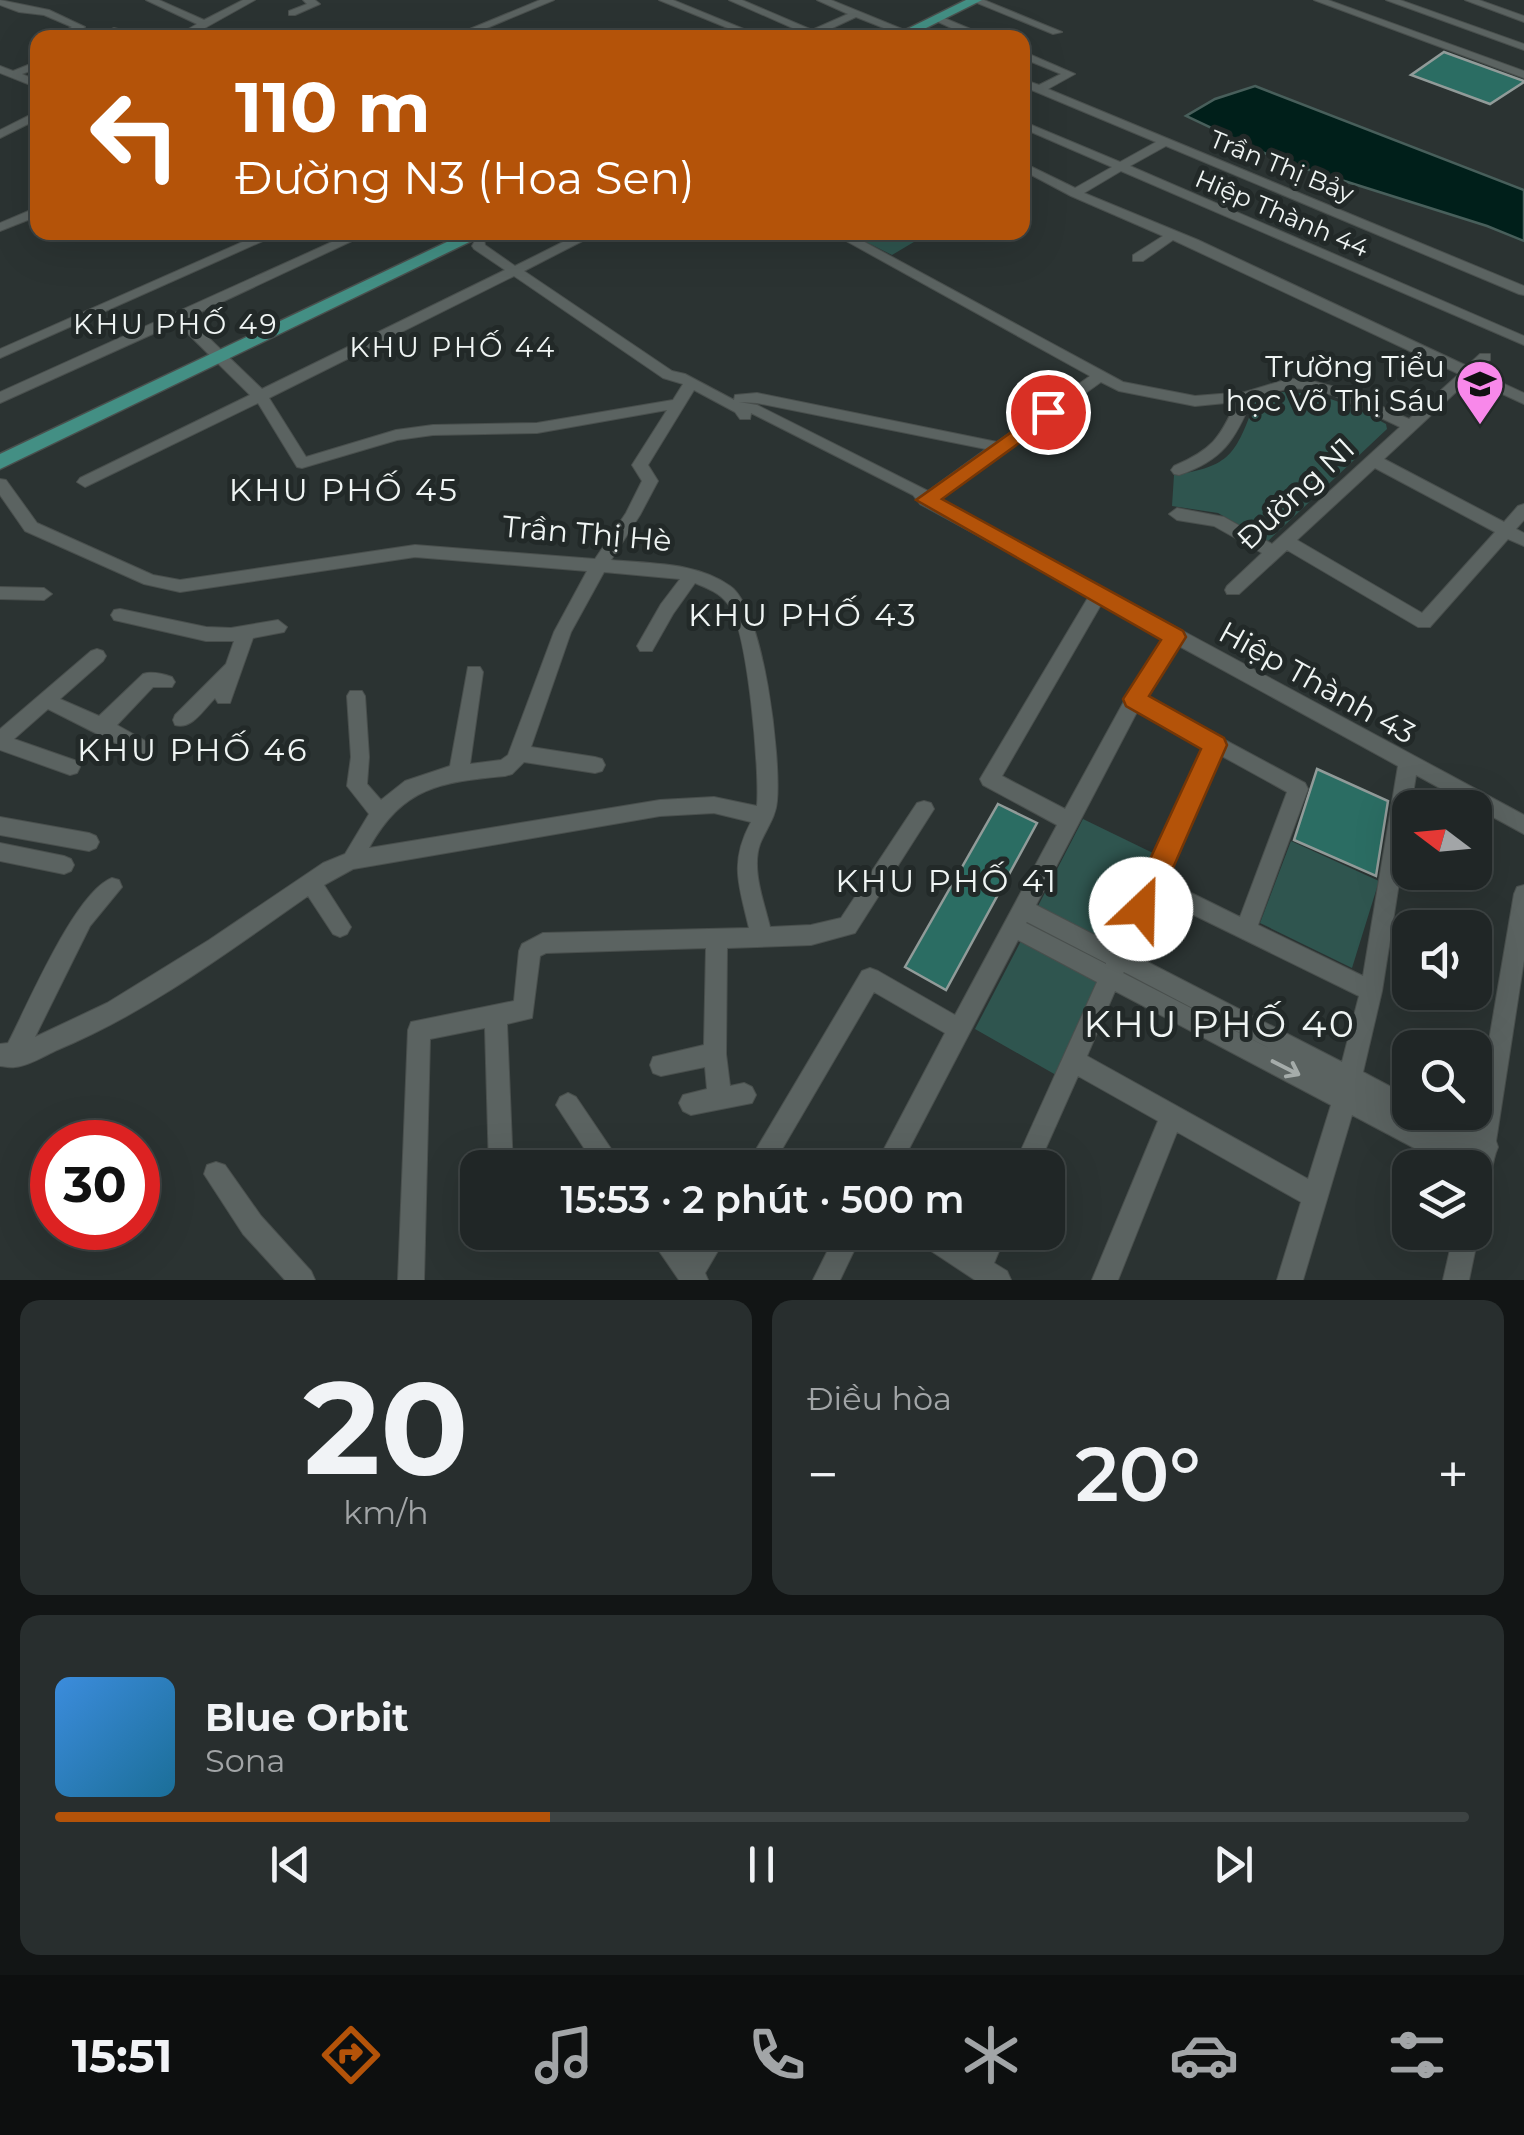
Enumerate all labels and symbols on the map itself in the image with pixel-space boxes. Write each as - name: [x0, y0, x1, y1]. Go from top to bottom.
- street label: Trần Thị Bảy: [1206, 124, 1359, 209]
- street label: Hiệp Thành 44: [1191, 163, 1373, 263]
- district label: KHU PHỐ 49: [73, 307, 279, 341]
- district label: KHU PHỐ 44: [349, 330, 557, 364]
- place label: Trường Tiểu học Võ Thị Sáu: [1225, 348, 1445, 419]
- school or university icon: Trường Tiểu học Võ Thị Sáu: [1454, 358, 1506, 426]
- pin: [1006, 370, 1091, 455]
- street label: Đường N1: [1229, 430, 1362, 557]
- district label: KHU PHỐ 45: [229, 470, 459, 509]
- street label: Trần Thị Hè: [501, 508, 673, 559]
- district label: KHU PHỐ 43: [688, 595, 918, 634]
- street label: Hiệp Thành 43: [1213, 613, 1422, 752]
- district label: KHU PHỐ 46: [77, 730, 309, 769]
- north arrow: [1392, 790, 1492, 890]
- position arrow: [1089, 857, 1193, 961]
- district label: KHU PHỐ 41: [835, 861, 1059, 900]
- district label: KHU PHỐ 40: [1084, 1000, 1356, 1047]
- one-way arrow: [1271, 1059, 1301, 1078]
- speed limit sign: 30: [30, 1120, 160, 1250]

